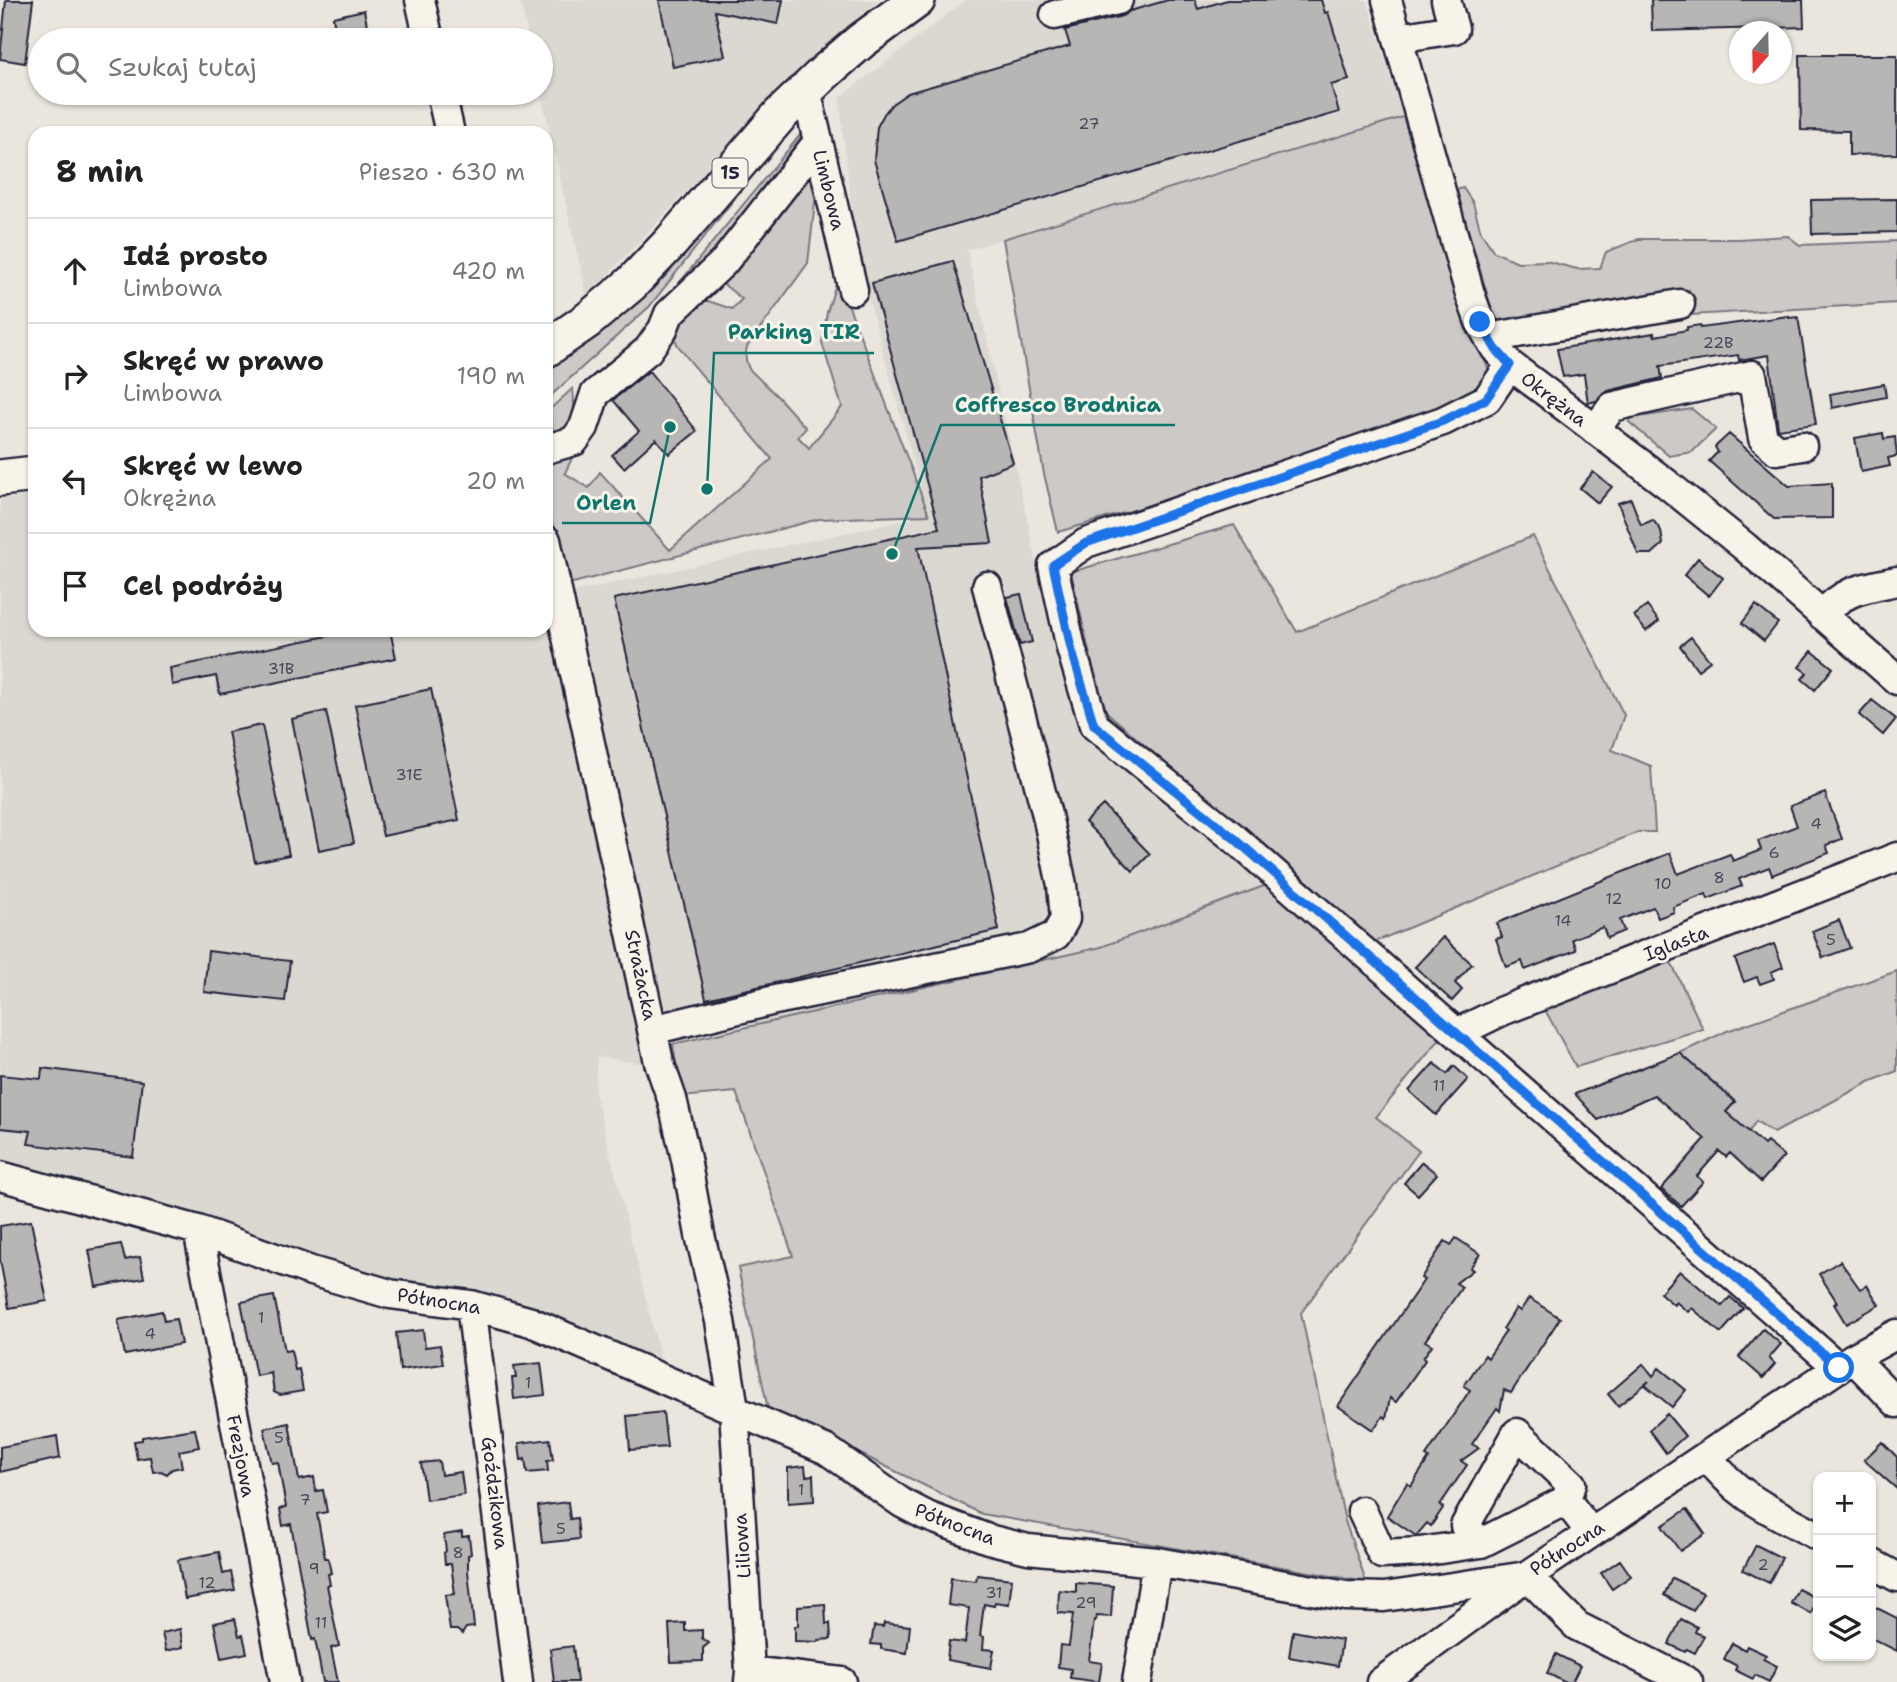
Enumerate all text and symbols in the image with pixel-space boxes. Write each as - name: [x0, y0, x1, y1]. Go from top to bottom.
- north arrow: [1729, 21, 1792, 84]
- search box: [28, 28, 553, 105]
- icon: search: [52, 48, 90, 86]
- text: Szukaj tutaj: [108, 49, 257, 84]
- house number: 27: [1078, 113, 1100, 134]
- street label: Limbowa: [807, 147, 851, 233]
- text: 8 min: [56, 151, 143, 192]
- text: Pieszo · 630 m: [359, 157, 525, 187]
- road number: 15: [712, 158, 748, 188]
- text: Idź prosto: [123, 238, 268, 273]
- icon: ahead: [56, 252, 94, 290]
- text: 420 m: [451, 256, 525, 286]
- text: Limbowa: [123, 273, 222, 303]
- route end: [1464, 306, 1495, 337]
- callout: Parking TIR: [714, 311, 874, 353]
- text: Parking TIR: [728, 318, 861, 346]
- house number: 22B: [1703, 332, 1733, 353]
- text: Skręć w prawo: [123, 343, 324, 378]
- icon: right: [56, 357, 94, 395]
- text: 190 m: [457, 361, 525, 391]
- street label: Okrężna: [1516, 366, 1592, 432]
- text: Limbowa: [123, 378, 222, 408]
- callout: Coffresco Brodnica: [941, 383, 1175, 425]
- text: Coffresco Brodnica: [955, 391, 1162, 419]
- text: Skręć w lewo: [123, 448, 303, 483]
- icon: left: [56, 462, 94, 500]
- text: 20 m: [466, 466, 525, 496]
- callout: Orlen: [562, 481, 650, 523]
- text: Okrężna: [123, 483, 216, 513]
- text: Orlen: [576, 489, 636, 517]
- icon: arrive: [56, 567, 94, 605]
- text: Cel podróży: [123, 568, 283, 603]
- house number: 31B: [268, 658, 294, 679]
- house number: 31E: [396, 764, 422, 785]
- house number: 4: [1810, 813, 1822, 834]
- house number: 6: [1768, 842, 1780, 863]
- house number: 8: [1713, 867, 1725, 888]
- house number: 10: [1654, 873, 1672, 894]
- house number: 12: [1605, 888, 1623, 909]
- house number: 14: [1554, 910, 1572, 931]
- street label: Iglasta: [1640, 919, 1712, 967]
- street label: Strażacka: [619, 927, 663, 1023]
- house number: 5: [1826, 929, 1836, 950]
- house number: 11: [1433, 1075, 1445, 1096]
- street label: Północna: [395, 1282, 483, 1320]
- house number: 1: [258, 1307, 264, 1328]
- house number: 4: [144, 1323, 156, 1344]
- route start: [1823, 1352, 1854, 1383]
- house number: 1: [525, 1372, 531, 1393]
- street label: Frezjowa: [221, 1413, 261, 1499]
- house number: 5: [274, 1427, 284, 1448]
- street label: Goździkowa: [476, 1435, 514, 1551]
- map controls: [1813, 1472, 1876, 1661]
- button: +: [1813, 1472, 1876, 1535]
- house number: 1: [798, 1479, 804, 1500]
- house number: 7: [299, 1489, 311, 1510]
- street label: Północna: [911, 1497, 999, 1551]
- street label: Liliowa: [727, 1512, 757, 1579]
- street label: Północna: [1525, 1514, 1609, 1581]
- house number: 5: [556, 1518, 566, 1539]
- button: −: [1813, 1535, 1876, 1598]
- house number: 8: [452, 1542, 464, 1563]
- house number: 2: [1757, 1554, 1769, 1575]
- house number: 9: [308, 1558, 320, 1579]
- house number: 12: [198, 1572, 216, 1593]
- house number: 31: [985, 1582, 1003, 1603]
- house number: 29: [1075, 1592, 1097, 1613]
- button: layers: [1813, 1598, 1876, 1661]
- house number: 11: [315, 1612, 327, 1633]

